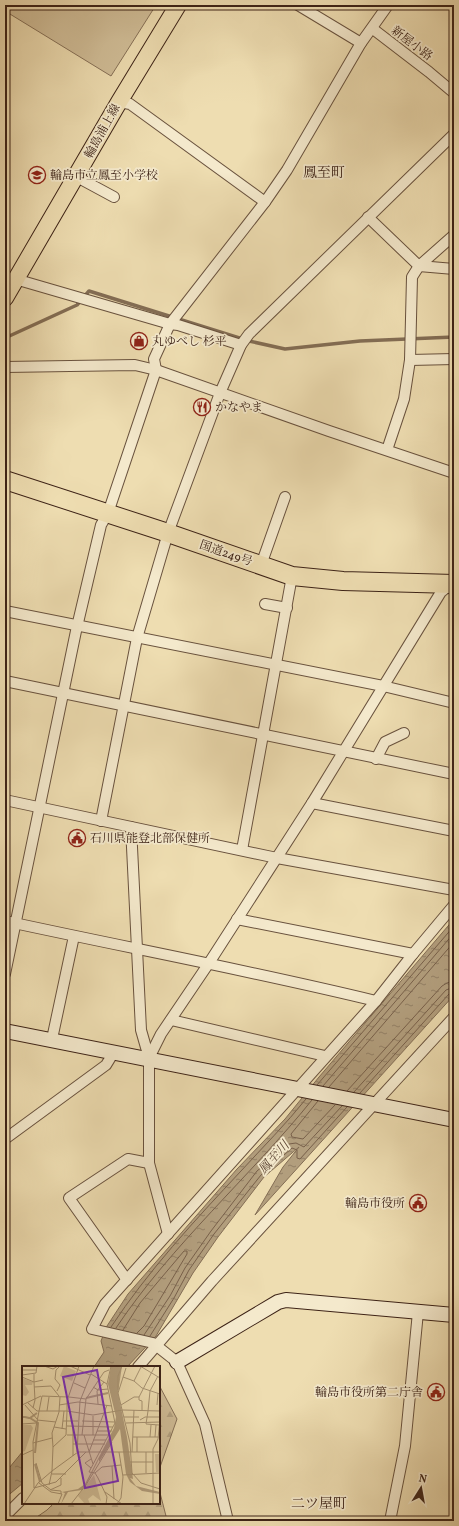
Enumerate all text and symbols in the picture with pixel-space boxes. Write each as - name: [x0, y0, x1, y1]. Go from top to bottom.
- street label: 新屋小路: [387, 23, 435, 65]
- street label: 輪島浦上線: [81, 101, 124, 162]
- district label: 鳳至町: [303, 164, 345, 183]
- school or university icon: 輪島市立鳳至小学校: [27, 165, 47, 185]
- place label: 輪島市立鳳至小学校: [50, 168, 158, 184]
- shop icon: 丸ゆべし 杉平: [129, 331, 149, 351]
- place label: 丸ゆべし 杉平: [152, 334, 226, 350]
- restaurant icon: かなやま: [192, 397, 212, 417]
- place label: かなやま: [215, 400, 263, 416]
- street label: 国道249号: [197, 537, 254, 570]
- public building icon: 石川県能登北部保健所: [67, 828, 87, 848]
- place label: 石川県能登北部保健所: [90, 831, 210, 847]
- water label: 鳳至川: [255, 1136, 296, 1179]
- public building icon: 輪島市役所: [408, 1193, 428, 1213]
- place label: 輪島市役所: [345, 1196, 405, 1212]
- inset map: [22, 1366, 160, 1504]
- public building icon: 輪島市役所第二庁舎: [426, 1382, 446, 1402]
- place label: 輪島市役所第二庁舎: [315, 1385, 423, 1401]
- north arrow: [401, 1468, 441, 1508]
- text: N: [417, 1472, 428, 1488]
- district label: 二ツ屋町: [291, 1495, 347, 1514]

